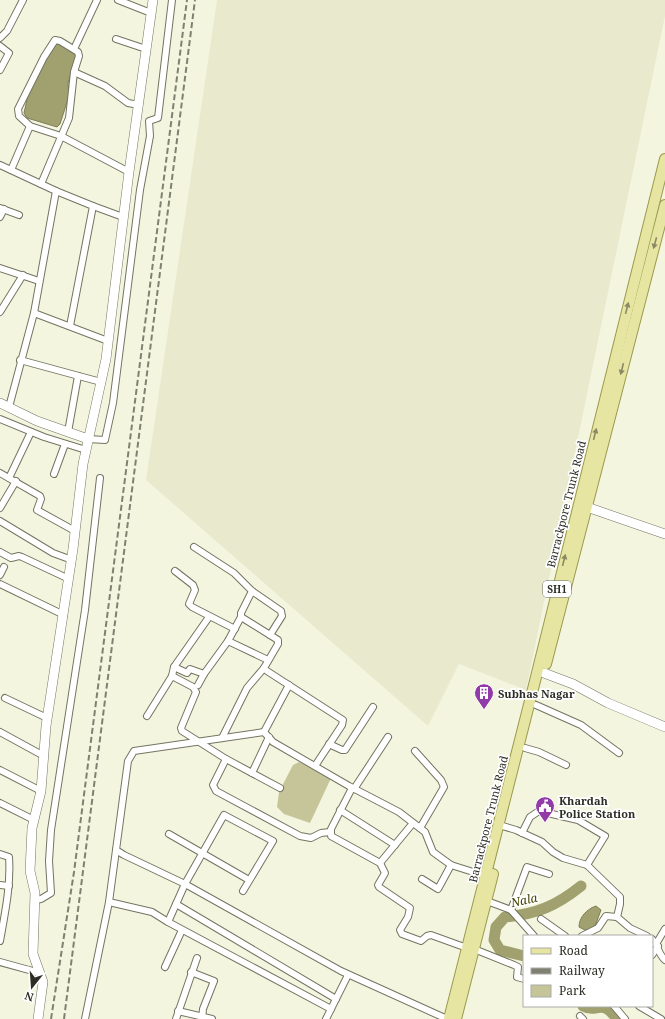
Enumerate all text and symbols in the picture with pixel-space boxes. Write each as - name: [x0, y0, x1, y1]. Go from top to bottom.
- one-way arrow: [652, 237, 658, 249]
- one-way arrow: [625, 302, 631, 314]
- one-way arrow: [619, 363, 625, 375]
- one-way arrow: [593, 428, 599, 440]
- street label: Barrackpore Trunk Road: [543, 439, 589, 569]
- one-way arrow: [561, 554, 567, 566]
- road number: SH1: [543, 581, 571, 597]
- building icon: Subhas Nagar: [473, 682, 495, 710]
- place label: Subhas Nagar: [498, 686, 575, 701]
- street label: Barrackpore Trunk Road: [465, 754, 511, 884]
- place label: Khardah Police Station: [559, 793, 636, 821]
- public building icon: Khardah Police Station: [534, 795, 556, 823]
- water label: Nala: [508, 889, 539, 911]
- legend: [523, 935, 653, 1007]
- text: Road: [559, 942, 589, 959]
- text: Railway: [559, 962, 605, 979]
- north arrow: [12, 967, 52, 1007]
- text: Park: [559, 982, 587, 999]
- text: N: [22, 989, 35, 1005]

